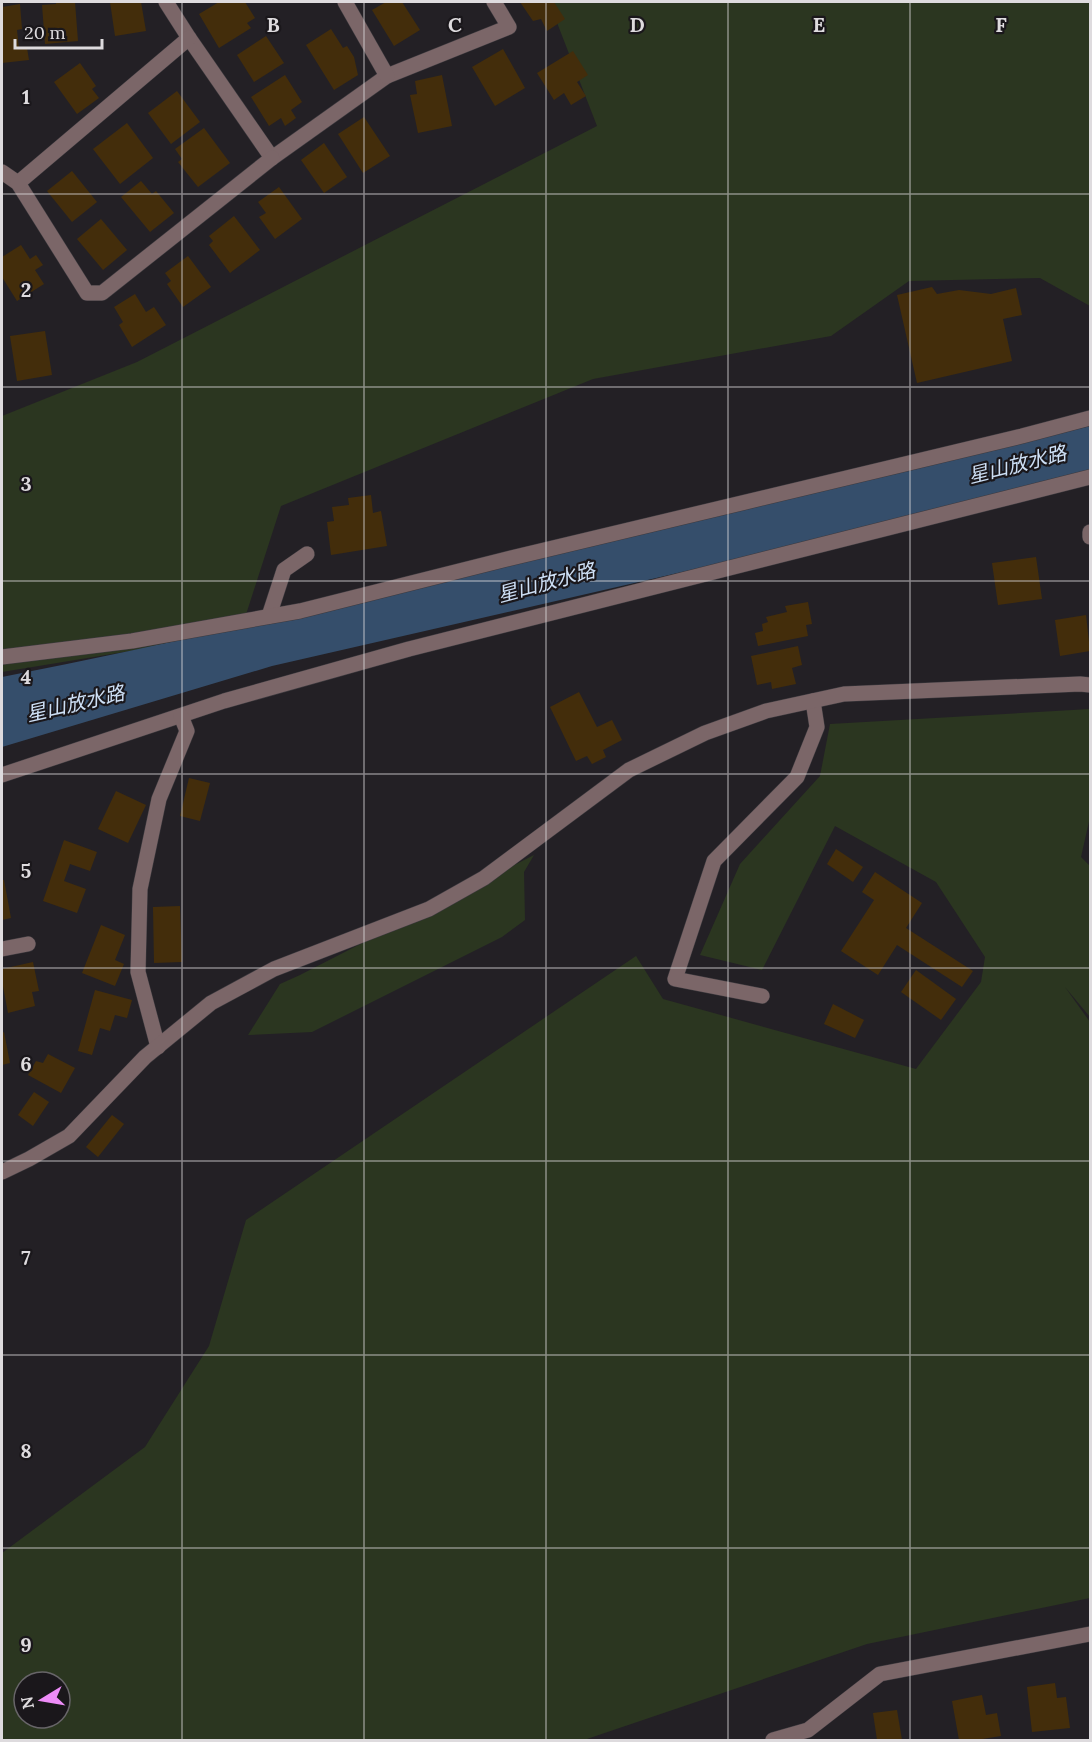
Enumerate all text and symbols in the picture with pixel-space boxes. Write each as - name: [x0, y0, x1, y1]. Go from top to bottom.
- scale bar: [15, 12, 102, 50]
- text: B: [266, 12, 280, 37]
- text: C: [448, 12, 462, 37]
- text: D: [629, 12, 645, 37]
- text: E: [813, 12, 825, 37]
- text: F: [995, 12, 1007, 37]
- text: 20 m: [24, 21, 66, 44]
- text: 1: [22, 84, 30, 109]
- text: 2: [21, 277, 31, 302]
- water label: 星山放水路: [965, 439, 1070, 488]
- text: 3: [20, 471, 32, 496]
- water label: 星山放水路: [494, 556, 599, 607]
- text: 4: [21, 664, 32, 689]
- water label: 星山放水路: [23, 679, 128, 726]
- text: 5: [21, 858, 32, 883]
- text: 6: [20, 1051, 32, 1076]
- text: 7: [21, 1245, 31, 1270]
- text: 8: [20, 1438, 32, 1463]
- text: 9: [20, 1632, 32, 1657]
- north arrow: [12, 1670, 72, 1730]
- text: N: [16, 1695, 38, 1711]

